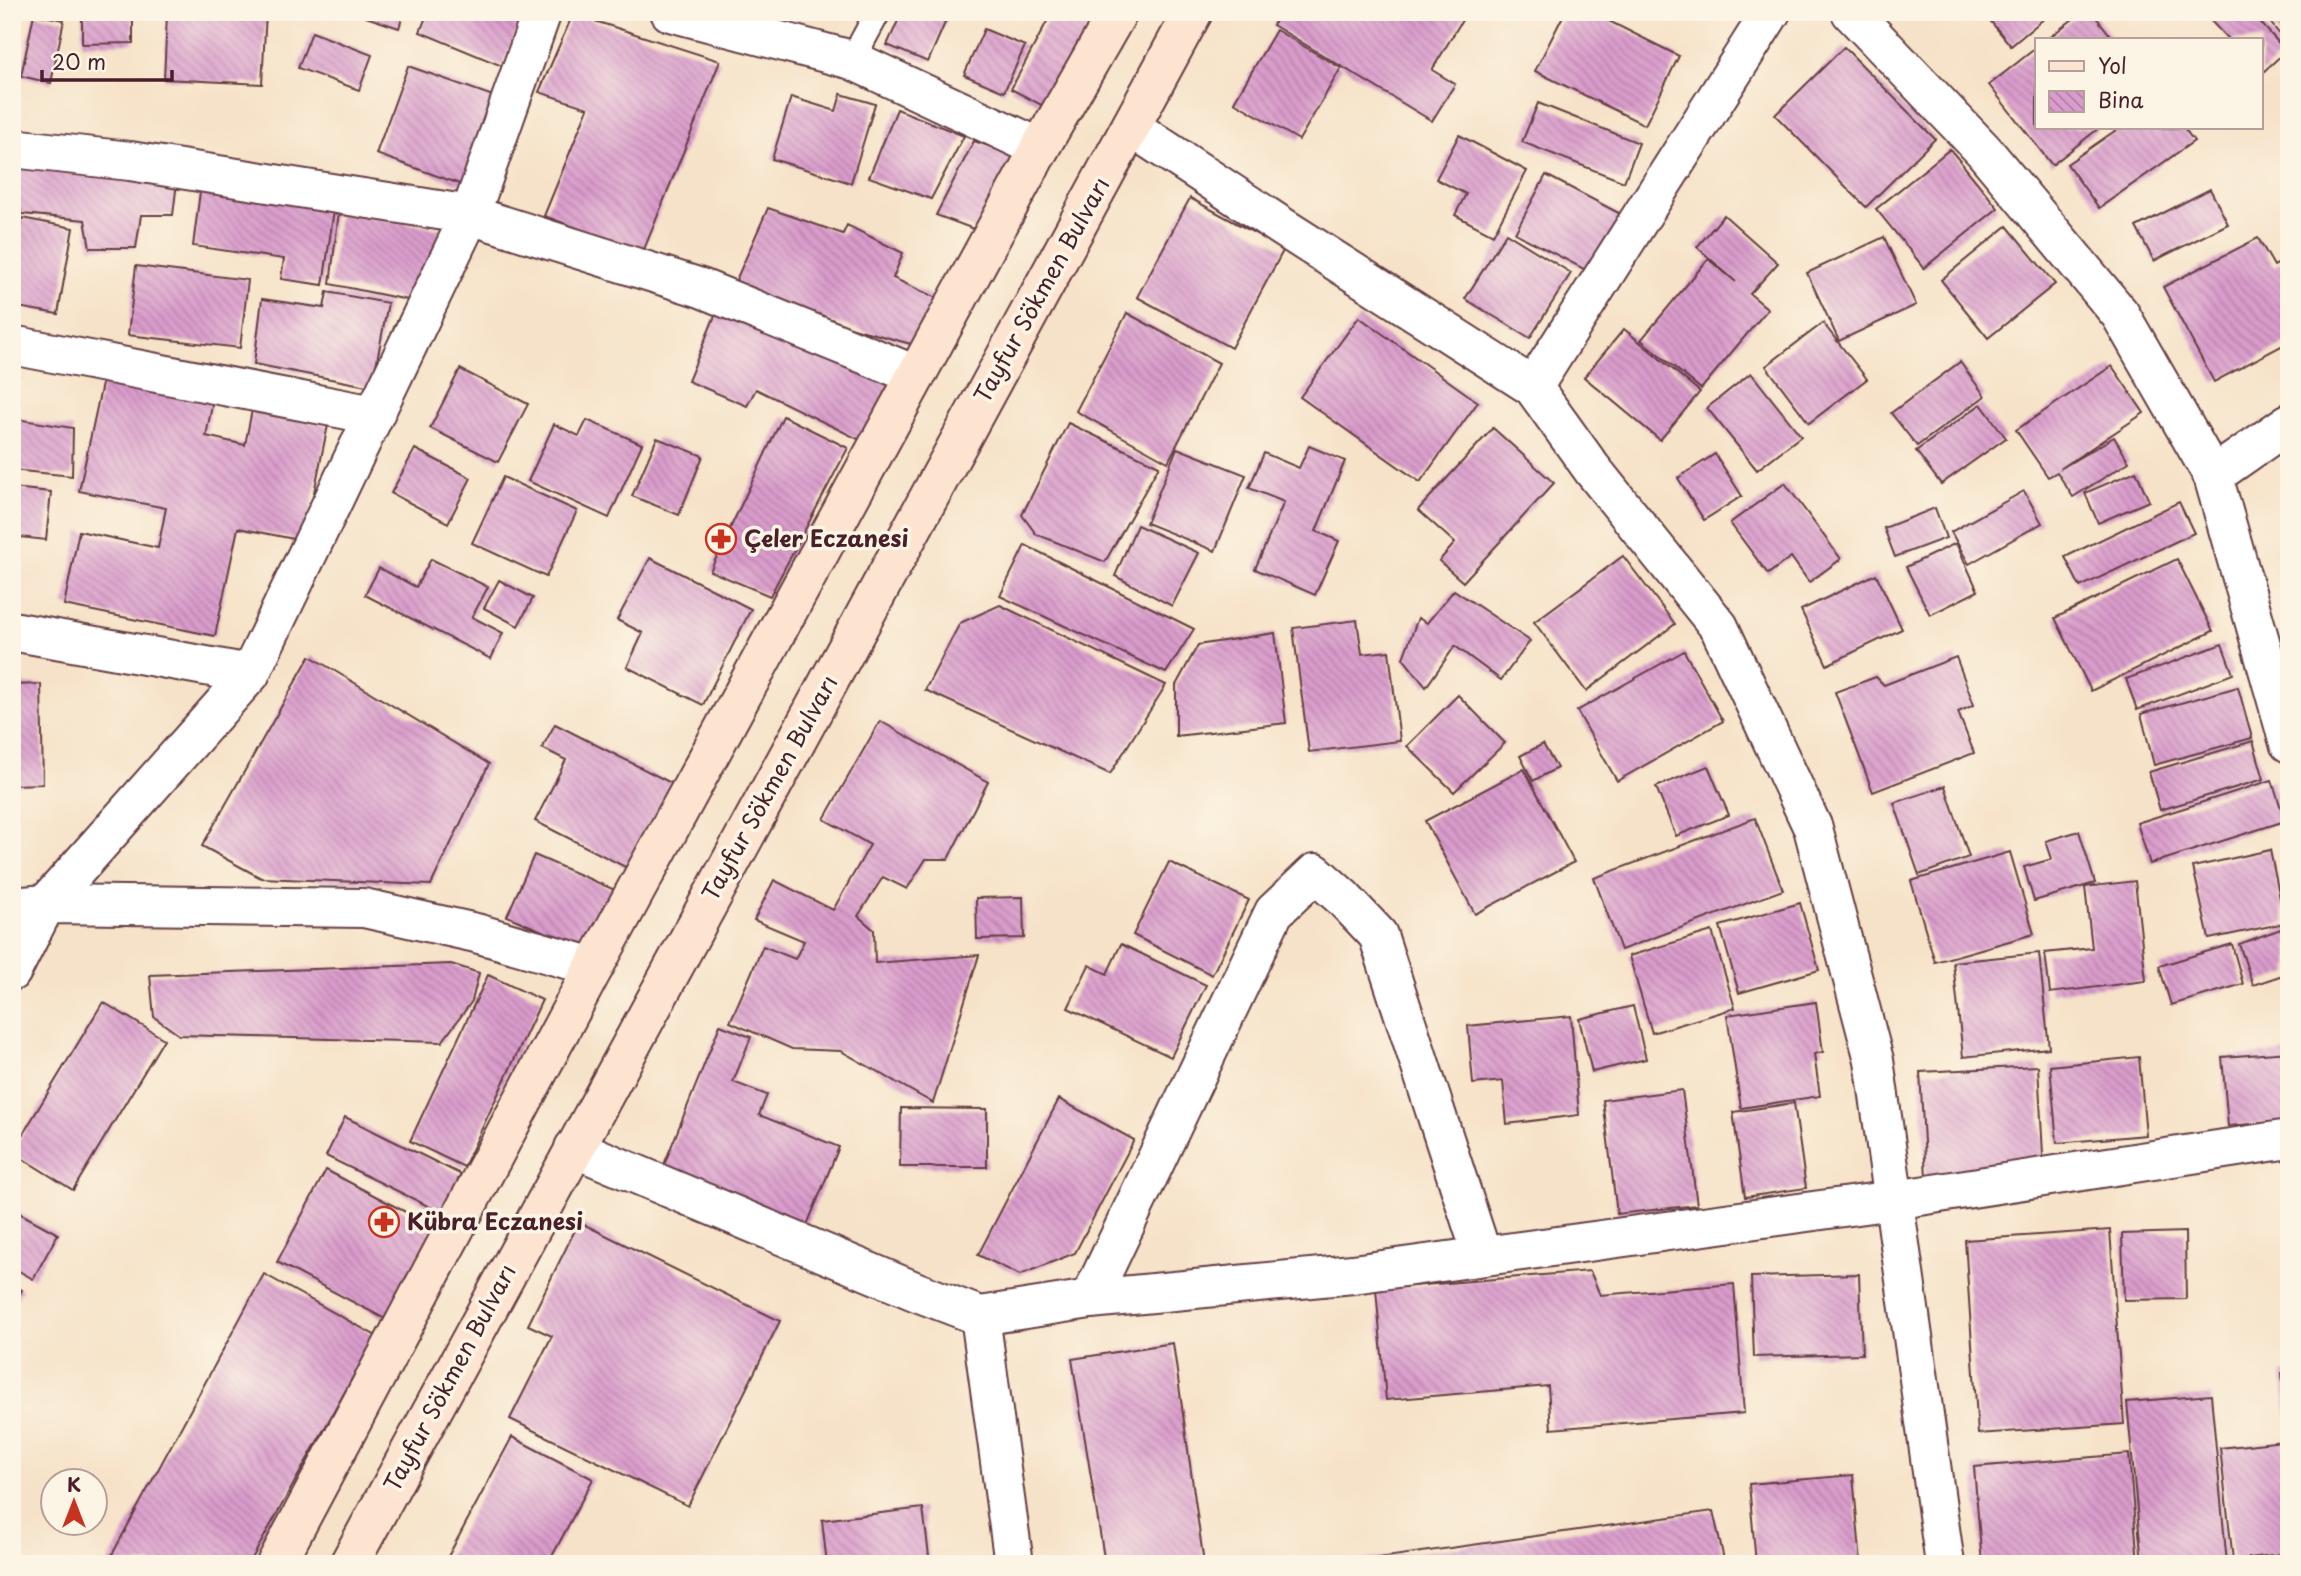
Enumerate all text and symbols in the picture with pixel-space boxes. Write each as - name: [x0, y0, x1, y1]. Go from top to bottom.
- scale bar: [42, 38, 172, 82]
- legend: [2035, 38, 2262, 130]
- text: 20 m: [52, 45, 106, 77]
- text: Yol: [2098, 49, 2127, 81]
- text: Bina: [2098, 83, 2144, 115]
- street label: Tayfur Sökmen Bulvarı: [964, 170, 1117, 409]
- place label: Çeler Eczanesi: [744, 520, 909, 555]
- pharmacy icon: Çeler Eczanesi: [704, 522, 738, 556]
- street label: Tayfur Sökmen Bulvarı: [692, 668, 845, 907]
- place label: Kübra Eczanesi: [407, 1203, 583, 1238]
- pharmacy icon: Kübra Eczanesi: [367, 1205, 401, 1239]
- street label: Tayfur Sökmen Bulvarı: [374, 1257, 524, 1497]
- north arrow: [38, 1468, 108, 1538]
- text: K: [67, 1470, 81, 1498]

